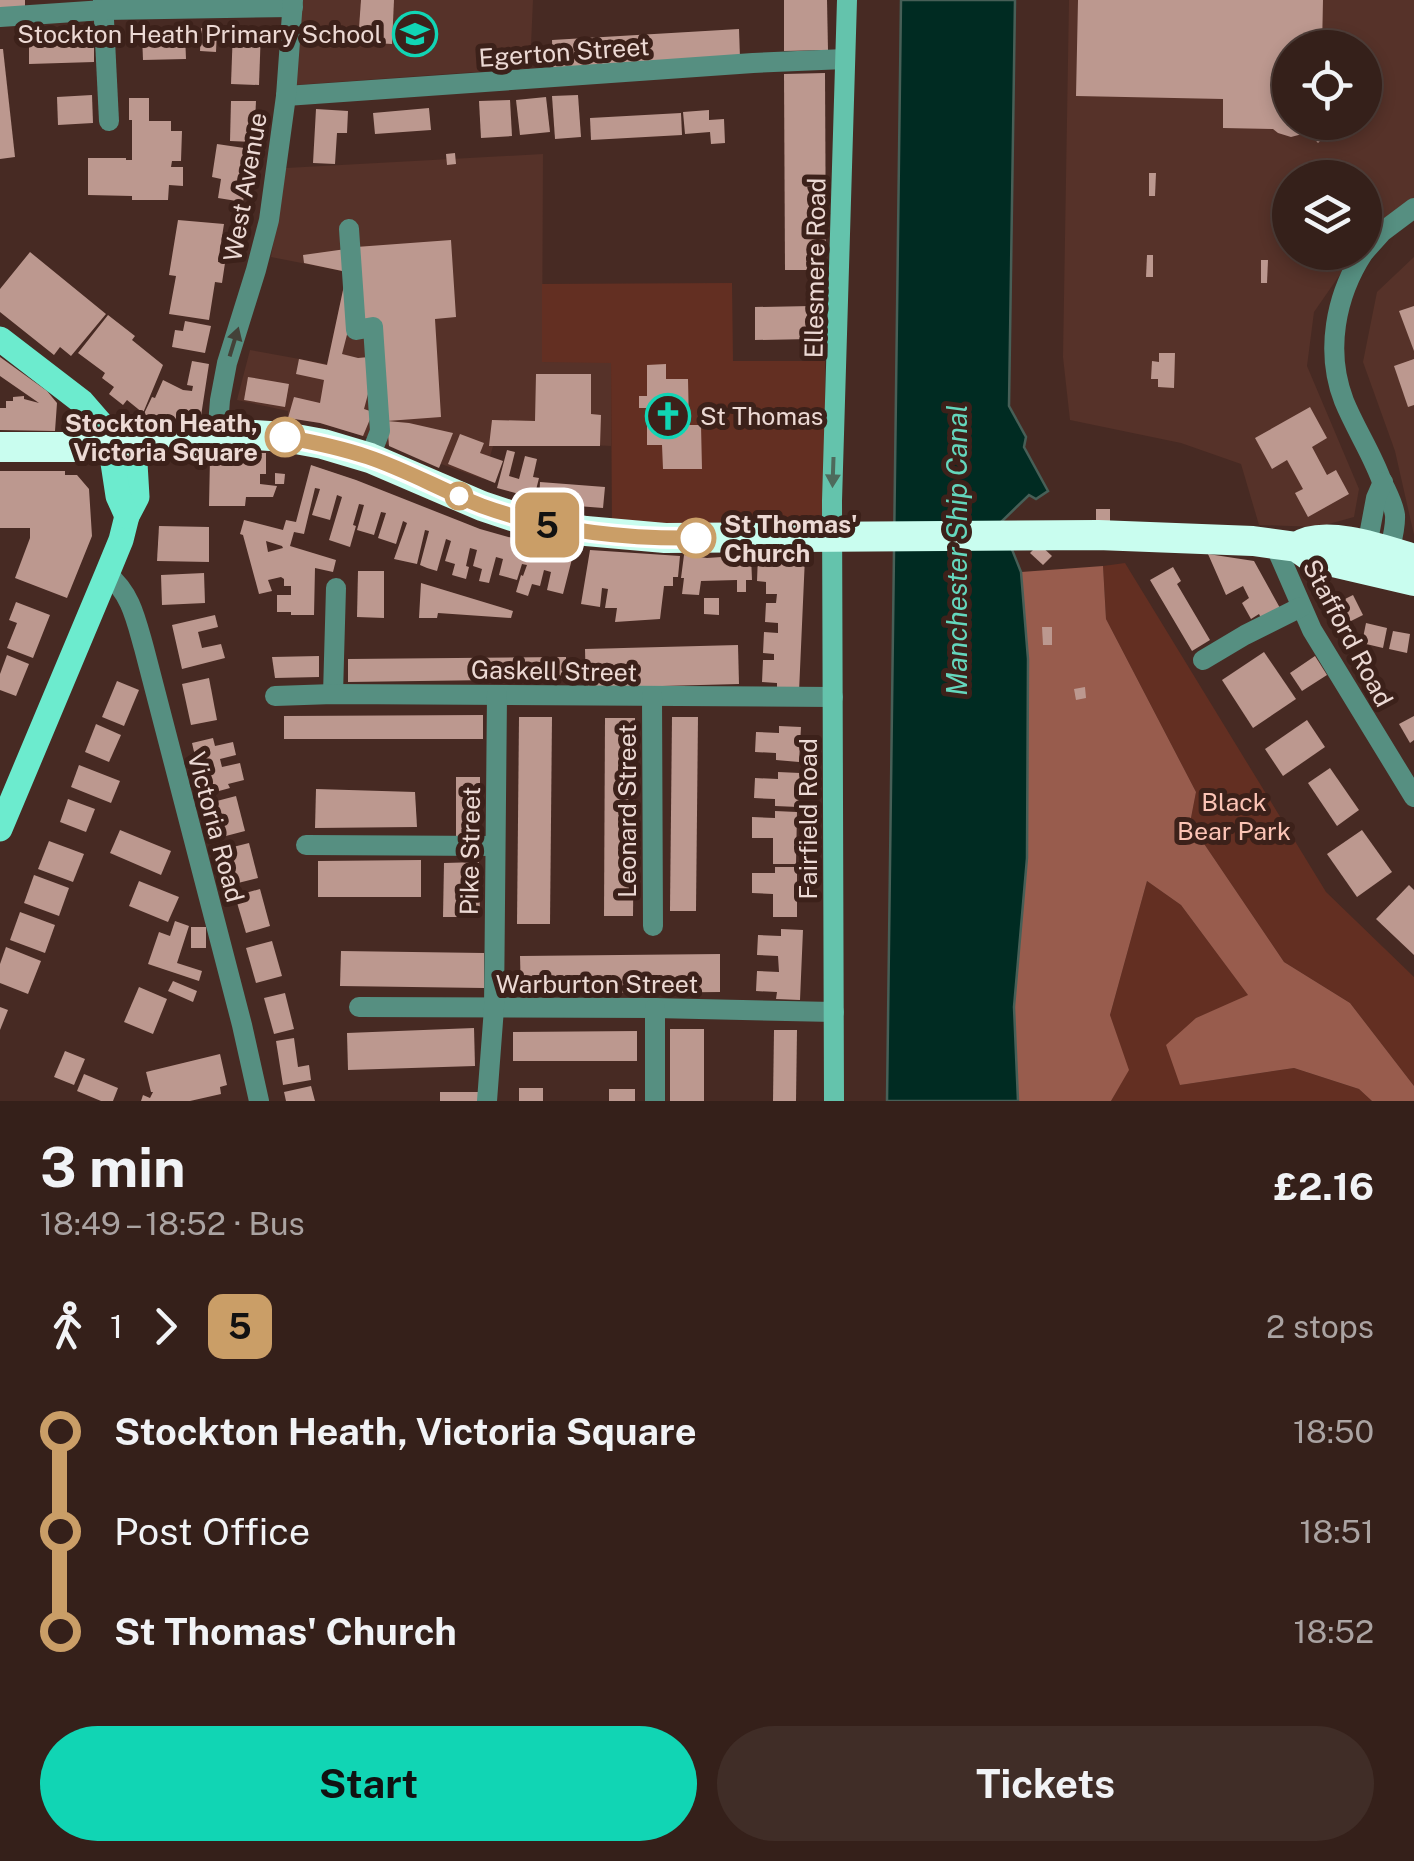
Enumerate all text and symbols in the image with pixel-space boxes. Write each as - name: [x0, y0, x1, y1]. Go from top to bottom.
- school or university icon: Stockton Heath Primary School: [392, 11, 438, 57]
- place label: Stockton Heath Primary School: [17, 19, 382, 49]
- map controls: [1272, 30, 1382, 270]
- button: locate: [1272, 30, 1382, 140]
- street label: Egerton Street: [478, 31, 650, 73]
- street label: West Avenue: [217, 110, 273, 264]
- button: layers: [1272, 160, 1382, 270]
- street label: Ellesmere Road: [798, 177, 832, 359]
- one-way arrow: [227, 327, 242, 357]
- church icon: St Thomas: [645, 393, 691, 439]
- place label: St Thomas: [700, 401, 823, 431]
- water label: Manchester Ship Canal: [940, 404, 973, 696]
- place label: Stockton Heath, Victoria Square: [65, 408, 258, 467]
- marker: Stockton Heath, Victoria Square: [266, 418, 304, 456]
- one-way arrow: [825, 456, 841, 488]
- unlabelled marker: [446, 483, 472, 509]
- line badge: 5: [514, 492, 580, 558]
- text: 5: [535, 505, 559, 546]
- place label: St Thomas' Church: [724, 509, 858, 568]
- marker: St Thomas' Church: [677, 519, 715, 557]
- street label: Stafford Road: [1297, 554, 1399, 712]
- street label: Gaskell Street: [471, 655, 637, 687]
- street label: Leonard Street: [612, 724, 642, 898]
- street label: Fairfield Road: [793, 738, 823, 900]
- street label: Victoria Road: [182, 748, 250, 906]
- street label: Pike Street: [454, 786, 486, 916]
- park label: Black Bear Park: [1177, 787, 1291, 846]
- street label: Warburton Street: [496, 969, 698, 999]
- text: 3 min: [40, 1135, 186, 1199]
- text: £2.16: [1274, 1164, 1374, 1209]
- text: 18:49 – 18:52 · Bus: [40, 1205, 305, 1242]
- icon: walk: [40, 1299, 95, 1354]
- icon: forward: [138, 1299, 193, 1354]
- text: 5: [228, 1306, 252, 1347]
- text: 1: [110, 1308, 123, 1345]
- text: 2 stops: [1266, 1308, 1374, 1345]
- text: Stockton Heath, Victoria Square: [114, 1409, 697, 1454]
- text: 18:50: [1293, 1413, 1374, 1450]
- text: Post Office: [114, 1509, 310, 1554]
- text: 18:51: [1300, 1513, 1374, 1550]
- text: St Thomas' Church: [114, 1609, 457, 1654]
- text: 18:52: [1293, 1613, 1374, 1650]
- button: Start: [40, 1726, 697, 1841]
- button: Tickets: [717, 1726, 1374, 1841]

